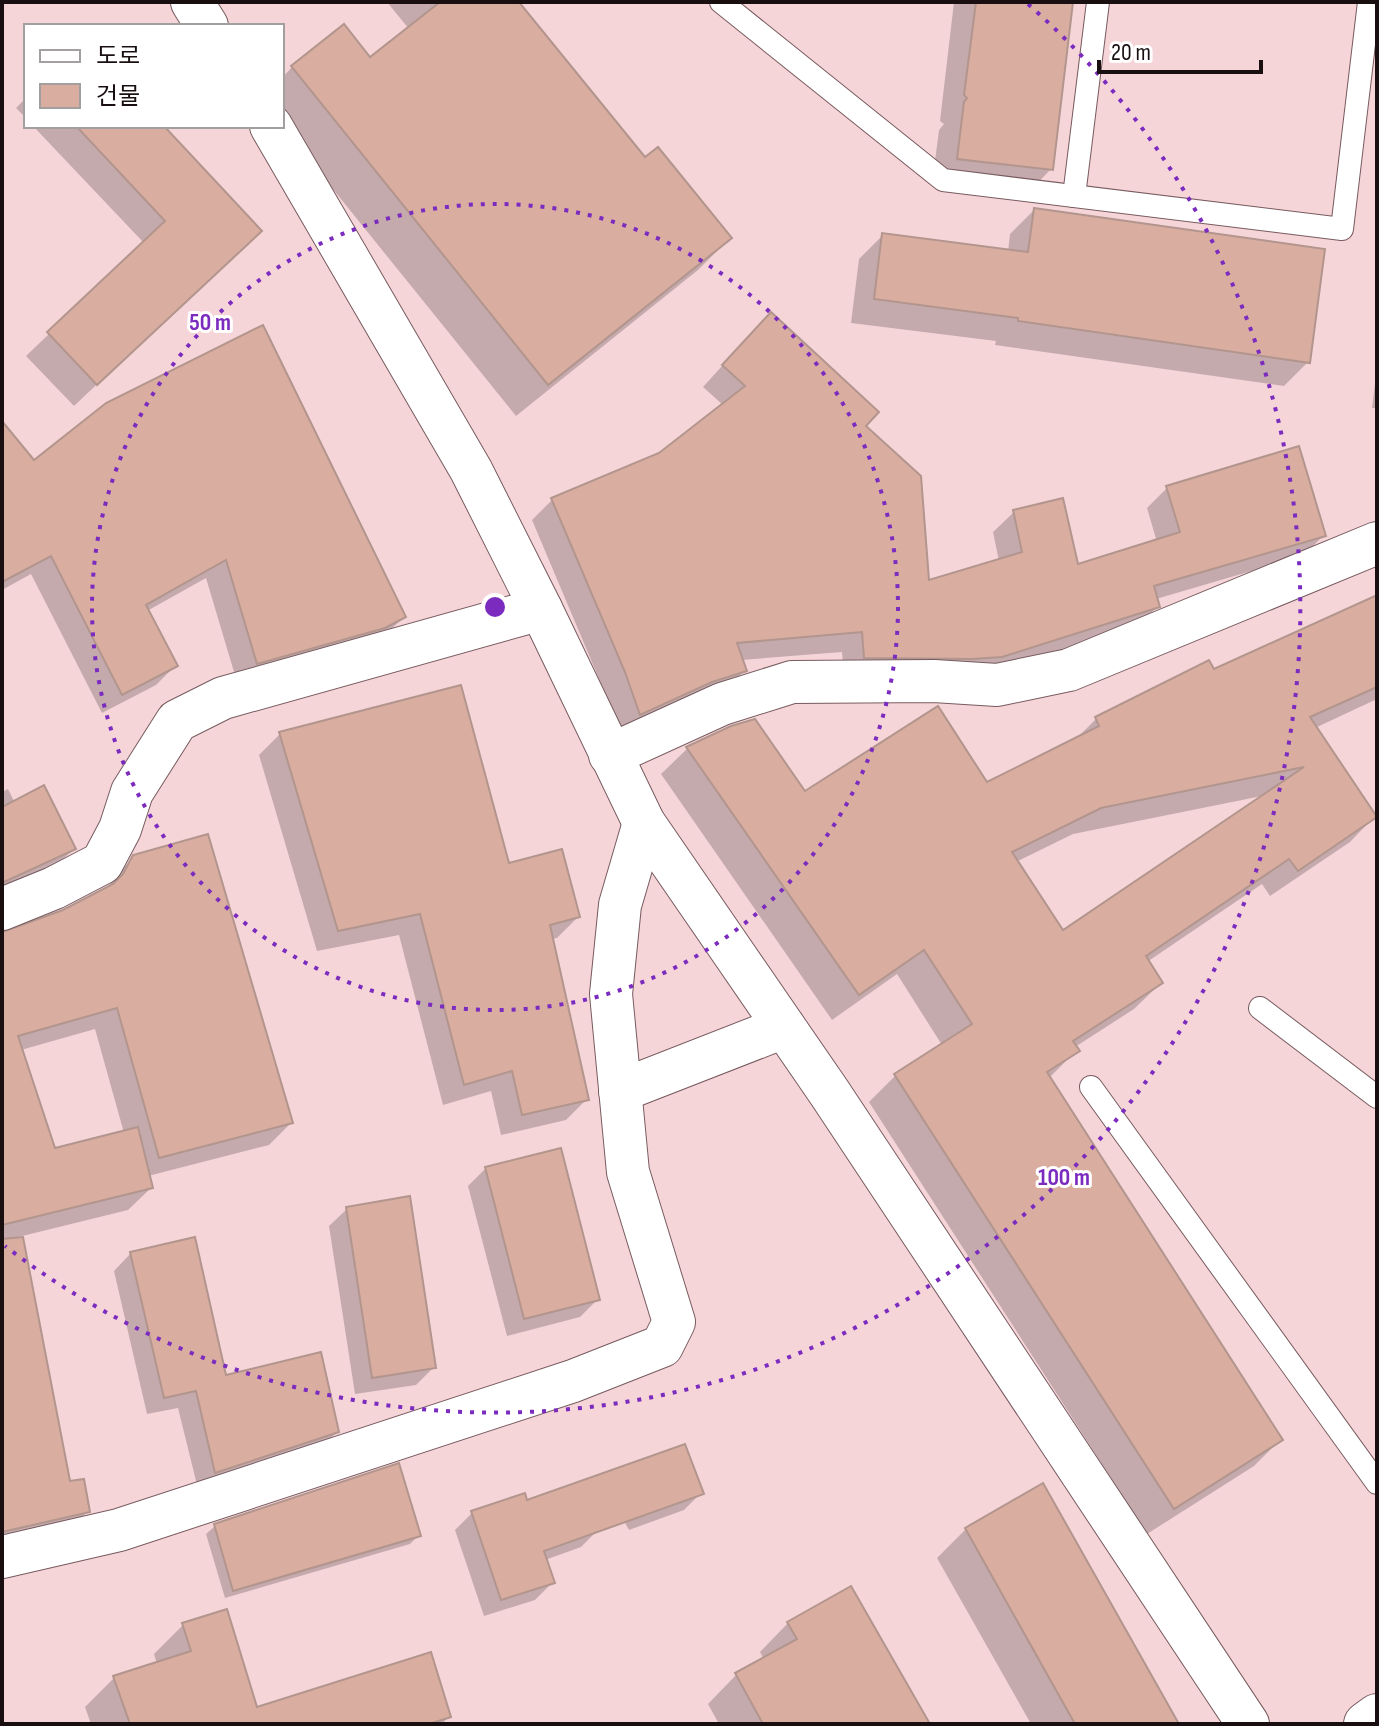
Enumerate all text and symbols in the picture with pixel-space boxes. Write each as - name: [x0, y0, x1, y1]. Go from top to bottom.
- legend: [24, 24, 284, 128]
- scale bar: [1099, 24, 1261, 74]
- text: 20 m: [1111, 38, 1151, 67]
- text: 도로: [96, 42, 140, 71]
- text: 건물: [96, 82, 140, 111]
- text: 50 m: [189, 308, 231, 337]
- centre of rings: [481, 593, 509, 621]
- text: 100 m: [1038, 1163, 1090, 1192]

